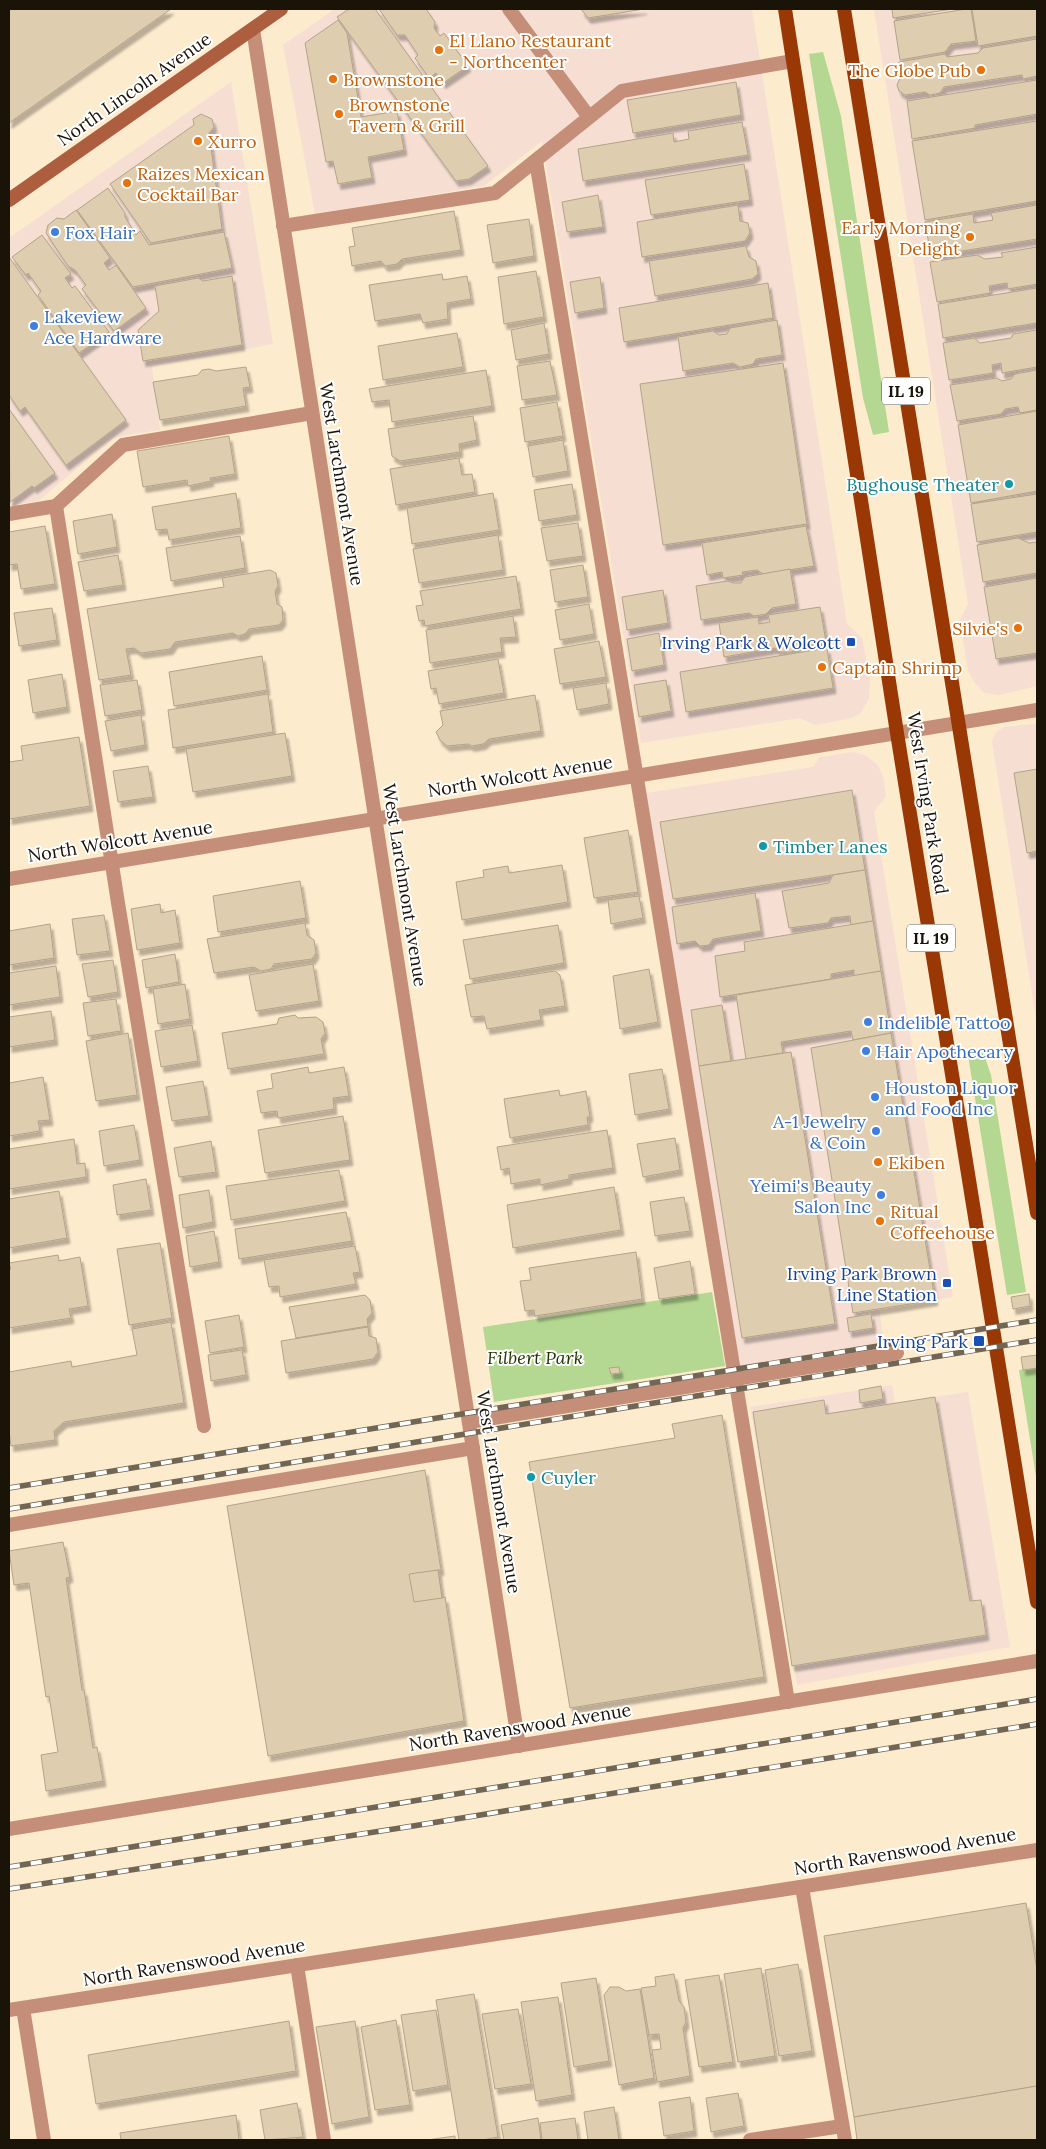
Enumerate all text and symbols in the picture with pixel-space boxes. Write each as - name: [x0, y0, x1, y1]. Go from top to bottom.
- street label: North Lincoln Avenue: [53, 27, 216, 151]
- place label: El Llano Restaurant - Northcenter: [449, 29, 611, 73]
- marker: El Llano Restaurant - Northcenter: [433, 44, 445, 56]
- place label: The Globe Pub: [848, 59, 971, 82]
- marker: The Globe Pub: [975, 64, 987, 76]
- place label: Brownstone: [343, 68, 444, 91]
- marker: Brownstone: [327, 73, 339, 85]
- place label: Brownstone Tavern & Grill: [349, 93, 465, 137]
- marker: Brownstone Tavern & Grill: [333, 108, 345, 120]
- place label: Xurro: [208, 130, 256, 153]
- marker: Xurro: [192, 135, 204, 147]
- place label: Raizes Mexican Cocktail Bar: [137, 162, 265, 206]
- marker: Raizes Mexican Cocktail Bar: [121, 177, 133, 189]
- place label: Early Morning Delight: [841, 216, 961, 260]
- place label: Fox Hair: [65, 221, 136, 244]
- marker: Fox Hair: [49, 226, 61, 238]
- marker: Early Morning Delight: [964, 231, 976, 243]
- place label: Lakeview Ace Hardware: [43, 305, 162, 349]
- marker: Lakeview Ace Hardware: [28, 320, 40, 332]
- road number: IL 19: [882, 378, 930, 404]
- street label: West Larchmont Avenue: [315, 381, 369, 587]
- place label: Bughouse Theater: [846, 473, 999, 496]
- marker: Bughouse Theater: [1003, 478, 1015, 490]
- place label: Silvie's: [952, 617, 1008, 640]
- marker: Silvie's: [1012, 622, 1024, 634]
- place label: Irving Park & Wolcott: [661, 631, 841, 654]
- marker: Irving Park & Wolcott: [845, 636, 857, 648]
- place label: Captain Shrimp: [832, 656, 962, 679]
- marker: Captain Shrimp: [816, 661, 828, 673]
- street label: West Irving Park Road: [902, 710, 954, 896]
- street label: North Wolcott Avenue: [426, 750, 614, 802]
- street label: West Larchmont Avenue: [378, 782, 432, 988]
- street label: North Wolcott Avenue: [26, 815, 214, 867]
- place label: Timber Lanes: [773, 835, 888, 858]
- marker: Timber Lanes: [757, 840, 769, 852]
- road number: IL 19: [907, 924, 955, 951]
- place label: Indelible Tattoo: [878, 1011, 1011, 1034]
- marker: Indelible Tattoo: [862, 1016, 874, 1028]
- place label: Hair Apothecary: [876, 1040, 1014, 1063]
- marker: Hair Apothecary: [860, 1045, 872, 1057]
- place label: Houston Liquor and Food Inc: [885, 1076, 1017, 1120]
- marker: Houston Liquor and Food Inc: [869, 1091, 881, 1103]
- place label: A-1 Jewelry & Coin: [772, 1110, 866, 1154]
- marker: A-1 Jewelry & Coin: [870, 1125, 882, 1137]
- place label: Ekiben: [888, 1151, 945, 1174]
- marker: Ekiben: [872, 1156, 884, 1168]
- place label: Yeimi's Beauty Salon Inc: [749, 1174, 871, 1218]
- marker: Yeimi's Beauty Salon Inc: [875, 1189, 887, 1201]
- place label: Ritual Coffeehouse: [890, 1200, 995, 1244]
- marker: Ritual Coffeehouse: [874, 1215, 886, 1227]
- place label: Irving Park Brown Line Station: [787, 1262, 937, 1306]
- marker: Irving Park Brown Line Station: [941, 1277, 953, 1289]
- place label: Irving Park: [877, 1330, 968, 1353]
- marker: Irving Park: [972, 1334, 986, 1348]
- park label: Filbert Park: [487, 1346, 583, 1369]
- street label: West Larchmont Avenue: [472, 1389, 526, 1595]
- place label: Cuyler: [541, 1466, 596, 1489]
- marker: Cuyler: [525, 1471, 537, 1483]
- street label: North Ravenswood Avenue: [407, 1698, 633, 1756]
- street label: North Ravenswood Avenue: [792, 1822, 1018, 1880]
- street label: North Ravenswood Avenue: [81, 1933, 307, 1991]

